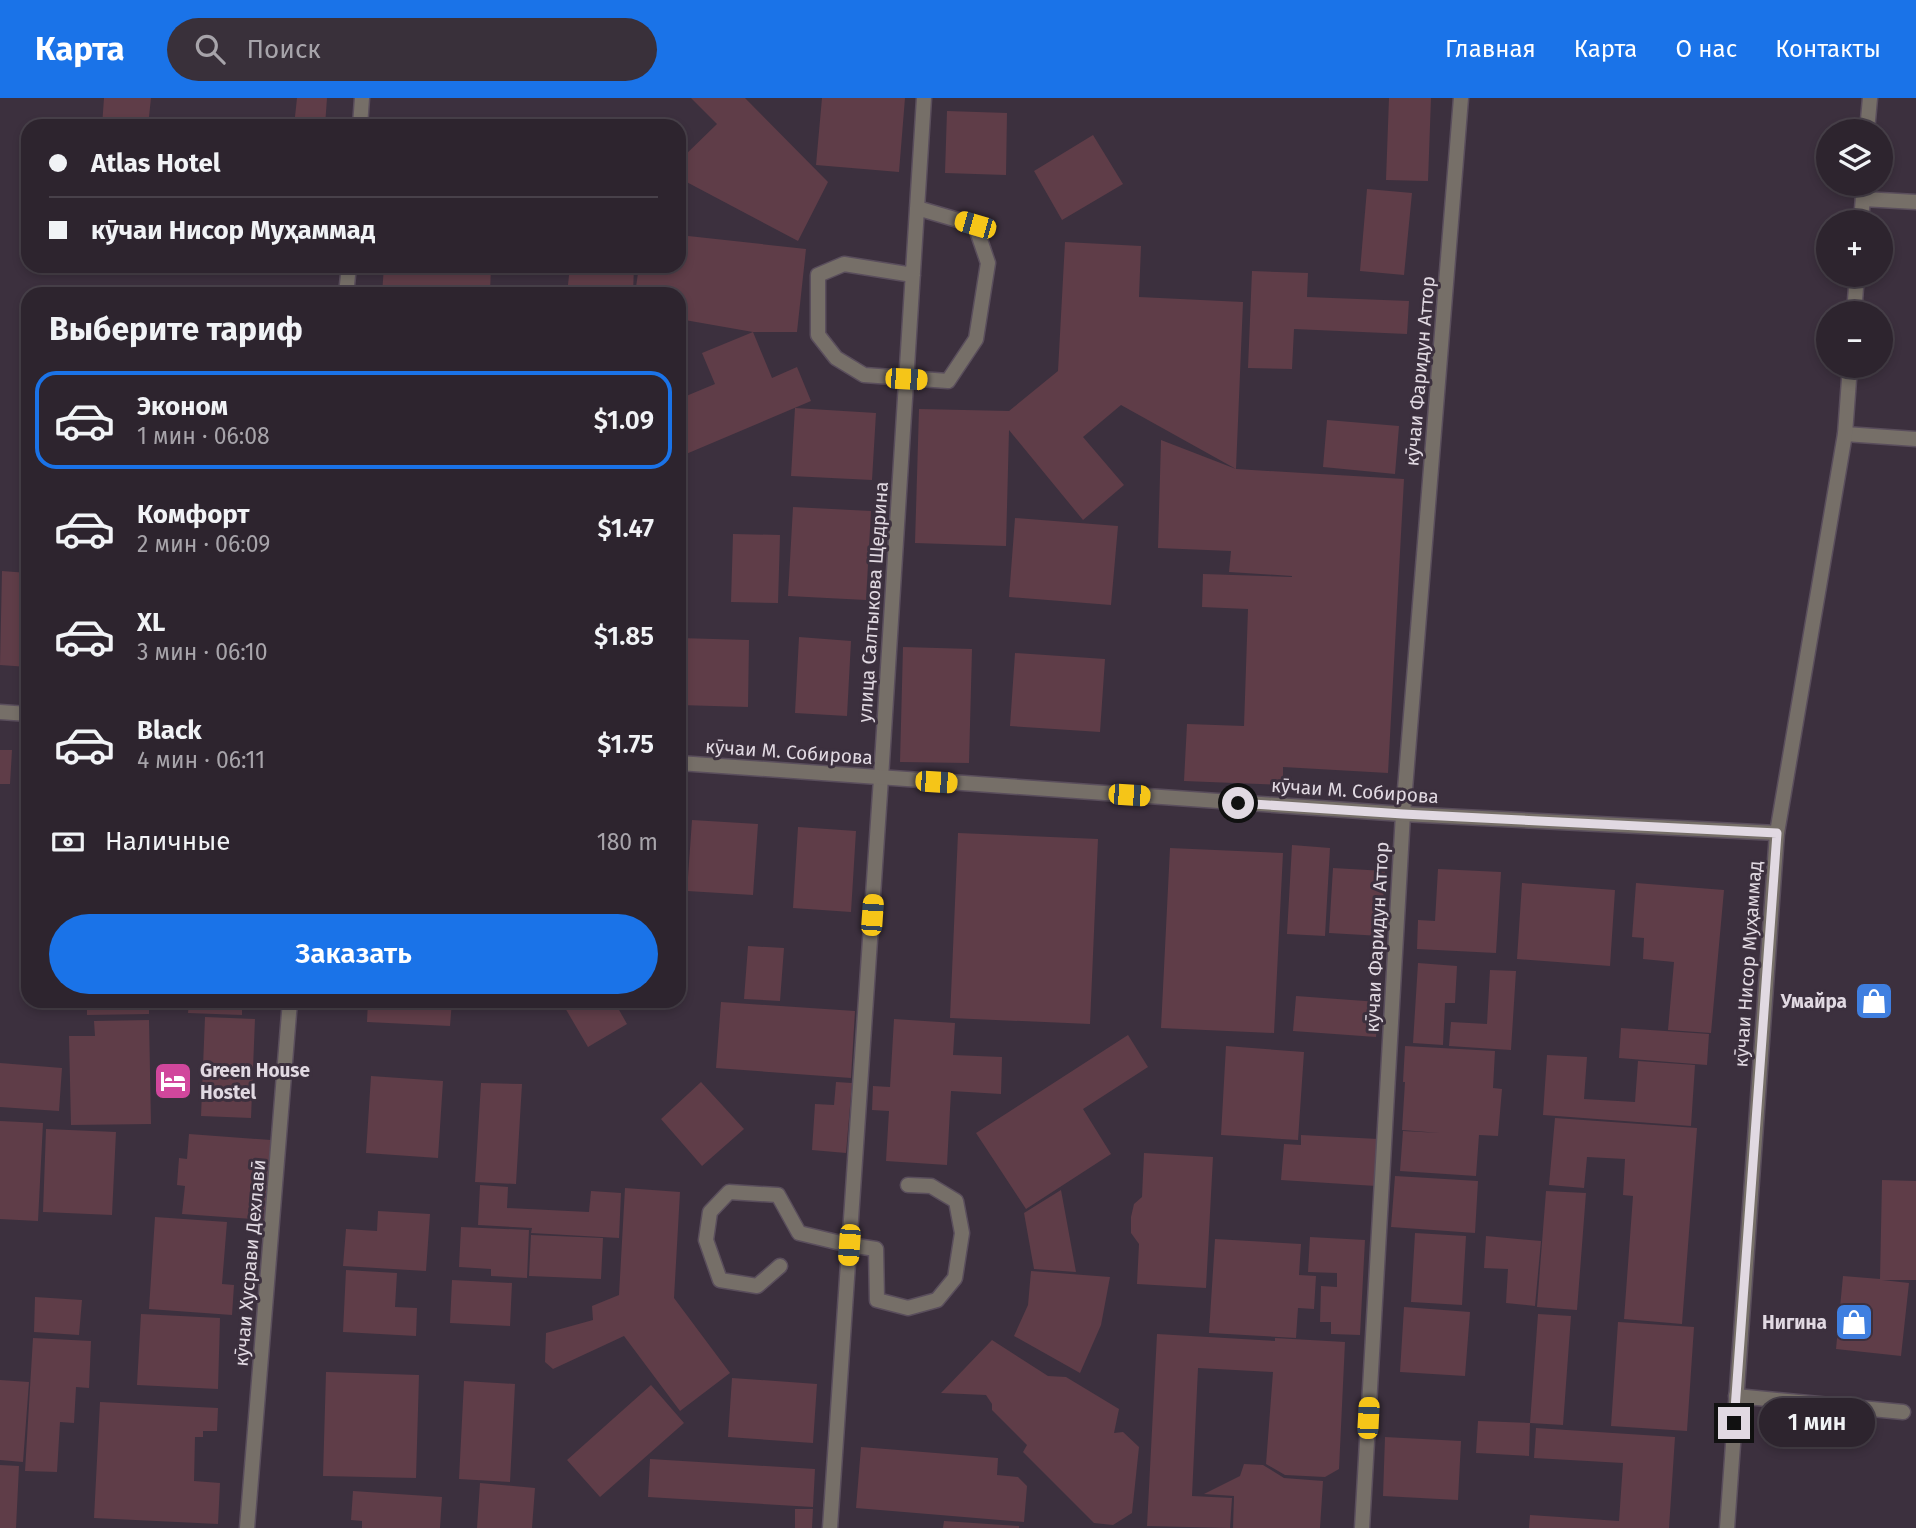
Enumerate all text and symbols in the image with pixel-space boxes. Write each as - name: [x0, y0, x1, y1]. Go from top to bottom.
- search box: [167, 18, 657, 81]
- text: Карта: [35, 29, 125, 69]
- icon: search: [191, 30, 229, 68]
- text: Поиск: [247, 34, 321, 65]
- text: Главная: [1445, 35, 1536, 63]
- text: Карта: [1574, 35, 1637, 63]
- text: О нас: [1675, 35, 1737, 63]
- text: Контакты: [1775, 35, 1881, 63]
- map controls: [1816, 119, 1893, 378]
- button: layers: [1816, 119, 1893, 196]
- text: Atlas Hotel: [91, 148, 221, 179]
- car: [952, 209, 999, 241]
- button: +: [1816, 210, 1893, 287]
- text: кӯчаи Нисор Муҳаммад: [91, 215, 375, 246]
- street label: кӯчаи Фаридун Аттор: [1400, 275, 1440, 467]
- button: −: [1816, 301, 1893, 378]
- text: Выберите тариф: [49, 310, 303, 348]
- car: [885, 367, 928, 391]
- icon: car: [53, 389, 116, 452]
- text: Эконом: [137, 391, 228, 422]
- text: $1.09: [594, 405, 654, 436]
- text: 1 мин · 06:08: [137, 422, 270, 450]
- street label: улица Салтыкова Щедрина: [853, 481, 893, 723]
- icon: car: [53, 497, 116, 560]
- text: Комфорт: [137, 499, 250, 530]
- text: $1.47: [597, 513, 654, 544]
- text: 2 мин · 06:09: [137, 530, 270, 558]
- icon: car: [53, 605, 116, 668]
- text: XL: [137, 607, 165, 638]
- text: $1.85: [594, 621, 654, 652]
- text: 3 мин · 06:10: [137, 638, 268, 666]
- icon: car: [53, 713, 116, 776]
- text: Black: [137, 715, 202, 746]
- text: $1.75: [597, 729, 654, 760]
- street label: кӯчаи М. Собирова: [704, 735, 874, 769]
- text: 4 мин · 06:11: [137, 746, 265, 774]
- car: [915, 770, 958, 794]
- street label: кӯчаи М. Собирова: [1270, 774, 1440, 808]
- car: [1108, 783, 1151, 807]
- route start: [1222, 787, 1254, 819]
- icon: cash: [49, 823, 87, 861]
- text: Наличные: [105, 826, 230, 857]
- text: 180 m: [597, 828, 658, 856]
- street label: кӯчаи Фаридун Аттор: [1361, 841, 1393, 1033]
- street label: кӯчаи Нисор Муҳаммад: [1729, 860, 1767, 1068]
- car: [861, 893, 884, 937]
- button: Заказать: [49, 914, 658, 994]
- shop icon: Умайра: [1853, 980, 1895, 1022]
- place label: Умайра: [1780, 990, 1847, 1013]
- place label: Green House Hostel: [200, 1059, 310, 1104]
- hotel icon: Green House Hostel: [152, 1060, 194, 1102]
- street label: кӯчаи Хусрави Дехлавӣ: [229, 1158, 271, 1368]
- car: [838, 1223, 861, 1267]
- shop icon: Нигина: [1833, 1301, 1875, 1343]
- place label: Нигина: [1762, 1311, 1827, 1334]
- car: [1357, 1396, 1380, 1440]
- callout: 1 мин: [1758, 1398, 1874, 1448]
- route end: [1718, 1407, 1750, 1439]
- text: 1 мин: [1788, 1408, 1846, 1436]

